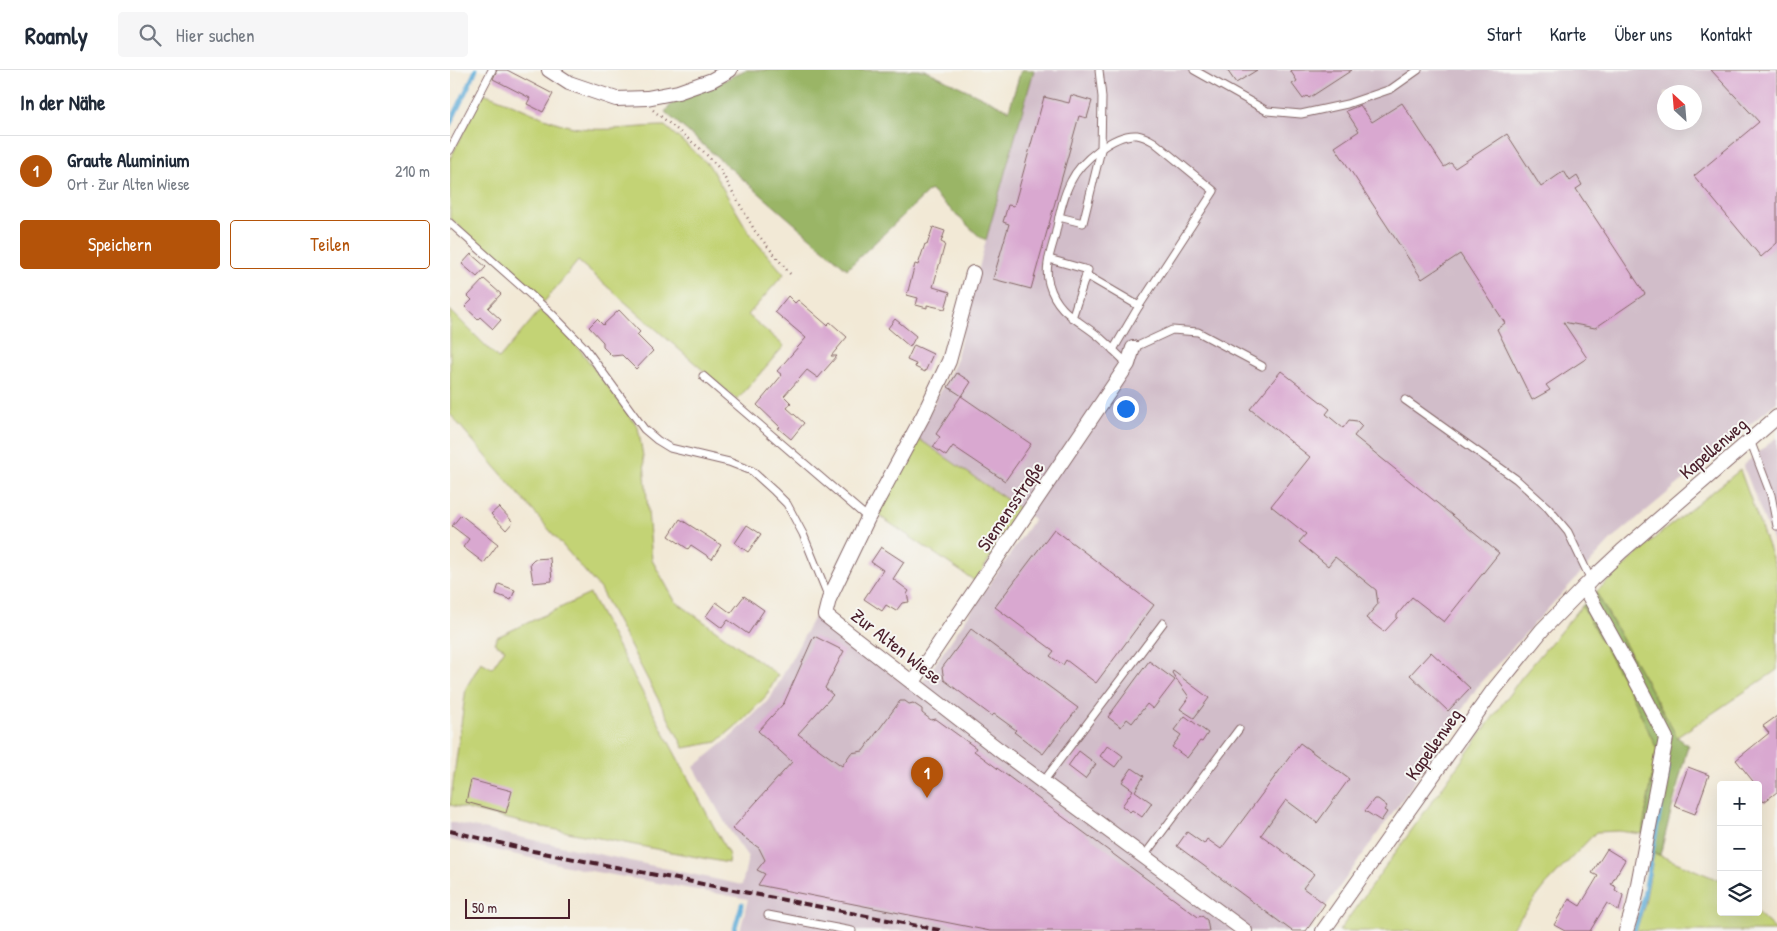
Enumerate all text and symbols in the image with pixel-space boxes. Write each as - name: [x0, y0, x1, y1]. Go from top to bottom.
- search box: [118, 12, 468, 57]
- text: Roamly: [25, 19, 88, 51]
- icon: search: [136, 21, 164, 49]
- text: Hier suchen: [176, 22, 255, 48]
- text: Start: [1487, 22, 1522, 47]
- text: Karte: [1550, 22, 1586, 47]
- text: Über uns: [1614, 22, 1672, 47]
- text: Kontakt: [1700, 22, 1752, 47]
- north arrow: [1657, 85, 1702, 130]
- text: In der Nähe: [20, 88, 105, 117]
- text: Graute Aluminium: [67, 147, 189, 173]
- text: 1: [33, 160, 39, 182]
- text: 210 m: [395, 160, 430, 182]
- text: Ort · Zur Alten Wiese: [67, 173, 190, 195]
- button: Speichern: [20, 220, 220, 269]
- button: Teilen: [230, 220, 430, 269]
- your location: [1113, 396, 1139, 422]
- street label: Kapellenweg: [1673, 411, 1753, 485]
- street label: Siemensstraße: [970, 456, 1050, 556]
- street label: Zur Alten Wiese: [846, 602, 948, 690]
- street label: Kapellenweg: [1399, 703, 1467, 785]
- pin: 1: [911, 757, 943, 798]
- map controls: [1717, 781, 1762, 916]
- button: +: [1717, 781, 1762, 826]
- button: −: [1717, 826, 1762, 871]
- button: layers: [1717, 871, 1762, 916]
- scale bar: [465, 896, 570, 919]
- text: 50 m: [472, 898, 497, 917]

